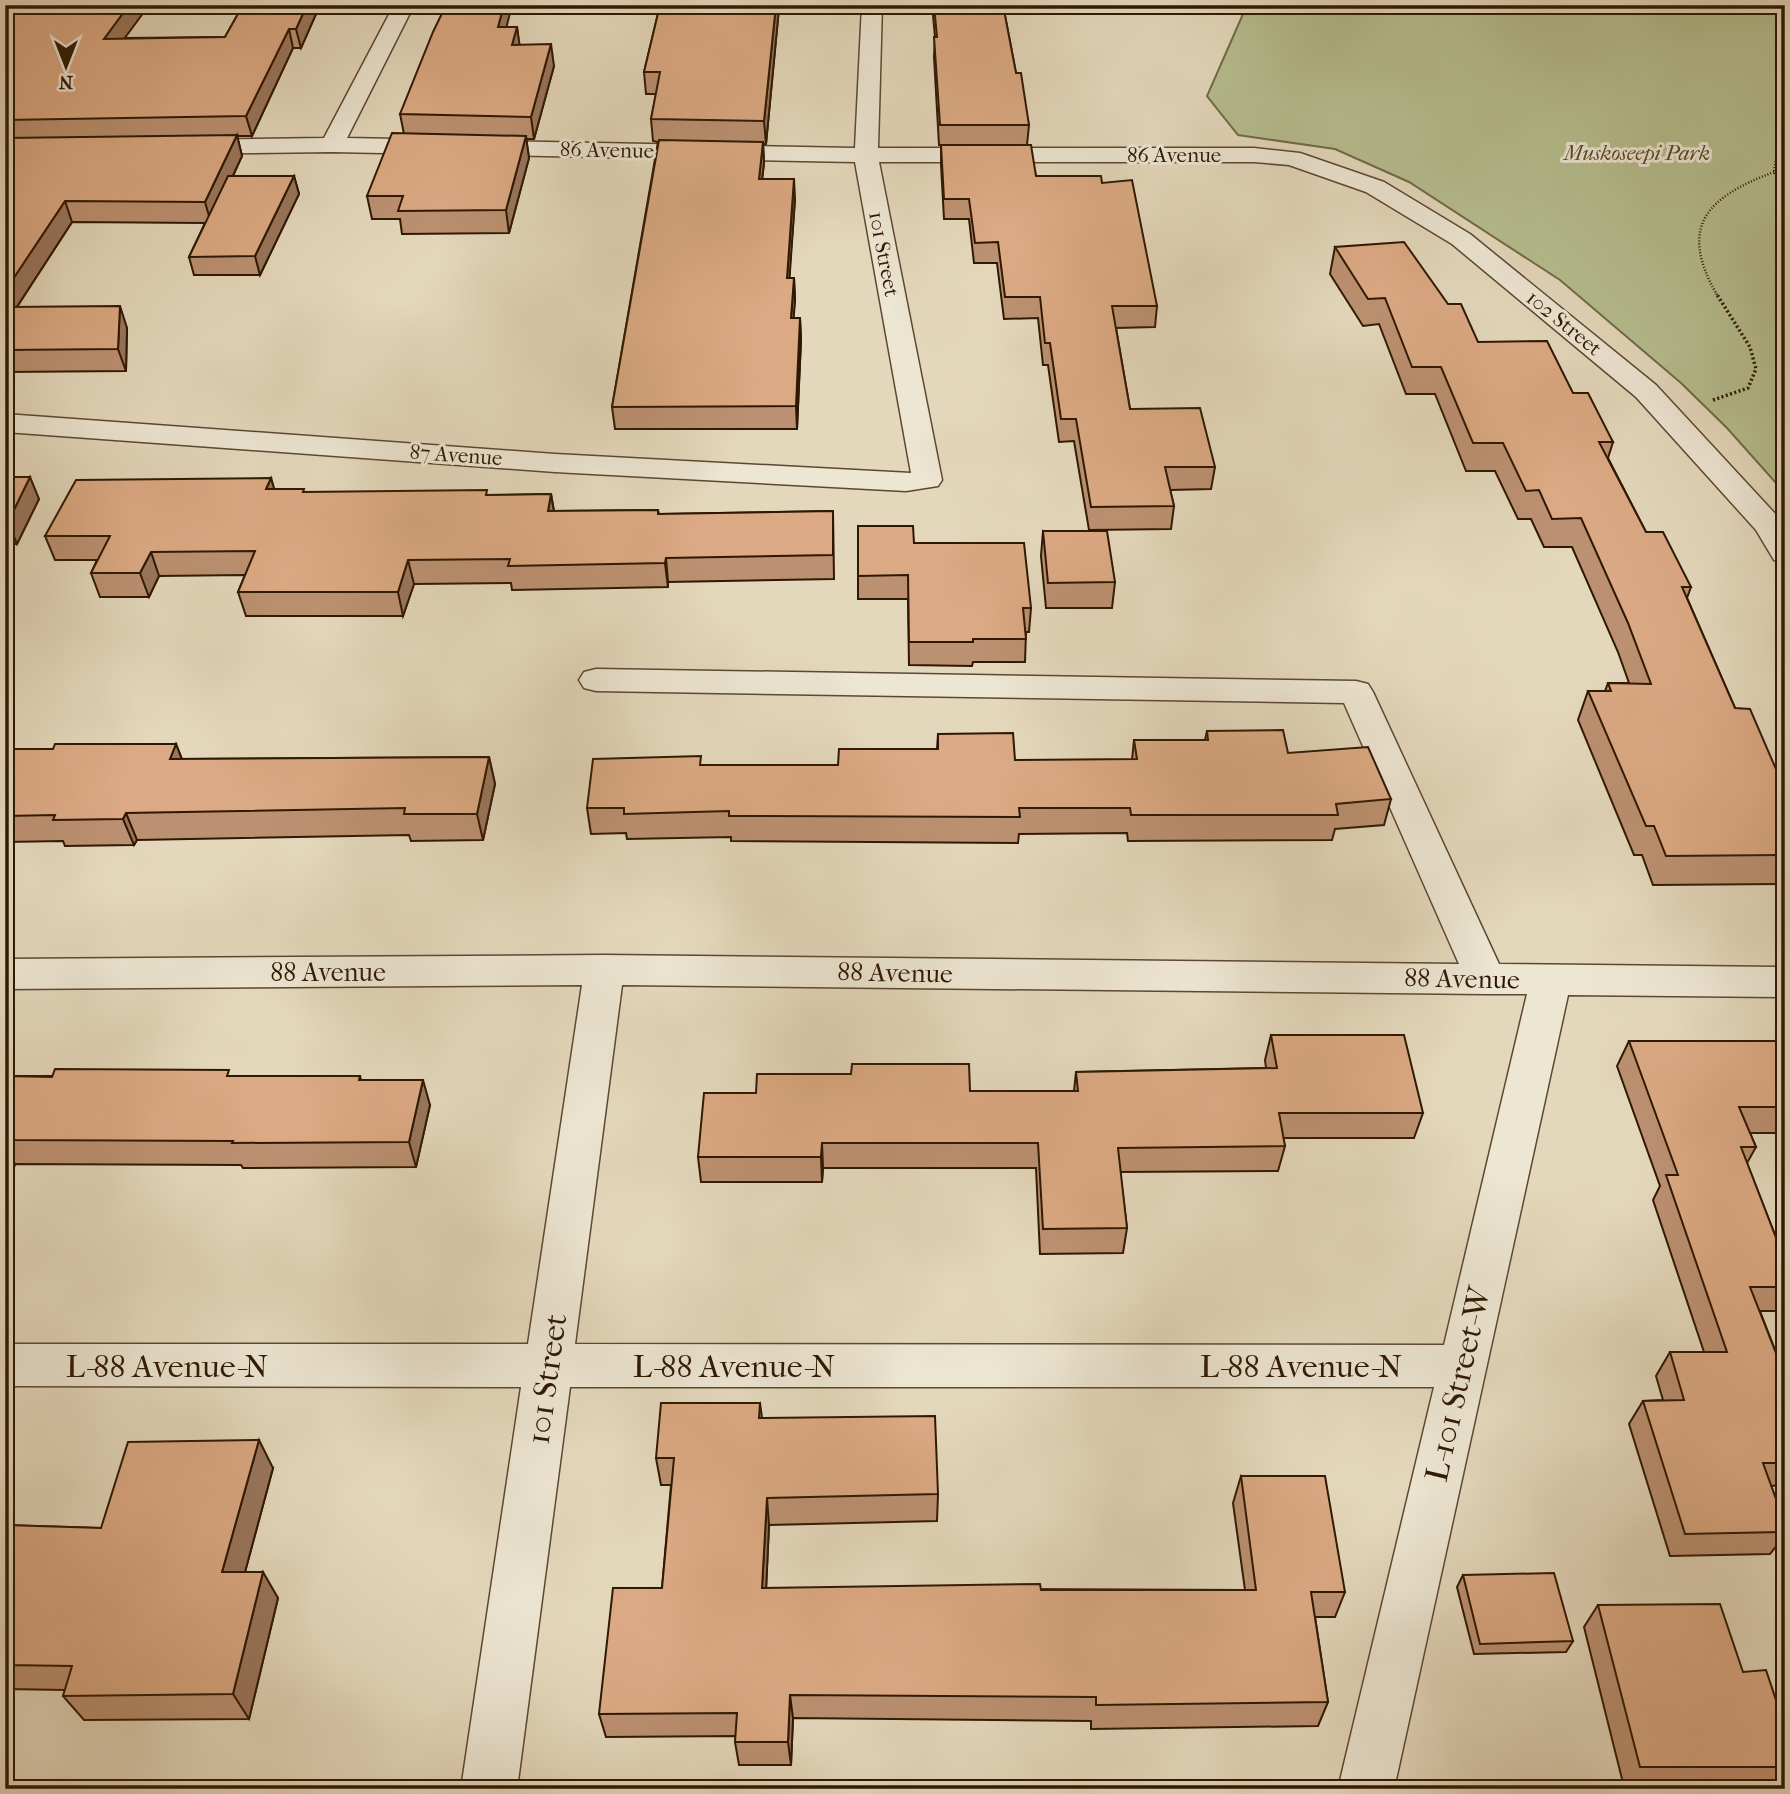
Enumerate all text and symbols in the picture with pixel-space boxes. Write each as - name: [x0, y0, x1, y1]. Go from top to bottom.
- north arrow: [32, 32, 102, 102]
- text: N: [58, 71, 73, 93]
- street label: 86 Avenue: [560, 137, 654, 163]
- park label: Muskoseepi Park: [1562, 141, 1710, 165]
- street label: 86 Avenue: [1127, 143, 1221, 167]
- street label: 101 Street: [864, 209, 904, 299]
- street label: 102 Street: [1522, 285, 1607, 361]
- street label: 87 Avenue: [409, 440, 503, 470]
- street label: 88 Avenue: [837, 956, 953, 990]
- street label: 88 Avenue: [270, 957, 386, 988]
- street label: 88 Avenue: [1404, 962, 1520, 996]
- street label: L-101 Street-W: [1418, 1281, 1499, 1485]
- street label: 101 Street: [520, 1311, 575, 1447]
- street label: L-88 Avenue-N: [66, 1348, 268, 1385]
- street label: L-88 Avenue-N: [633, 1348, 835, 1385]
- street label: L-88 Avenue-N: [1200, 1348, 1402, 1385]

